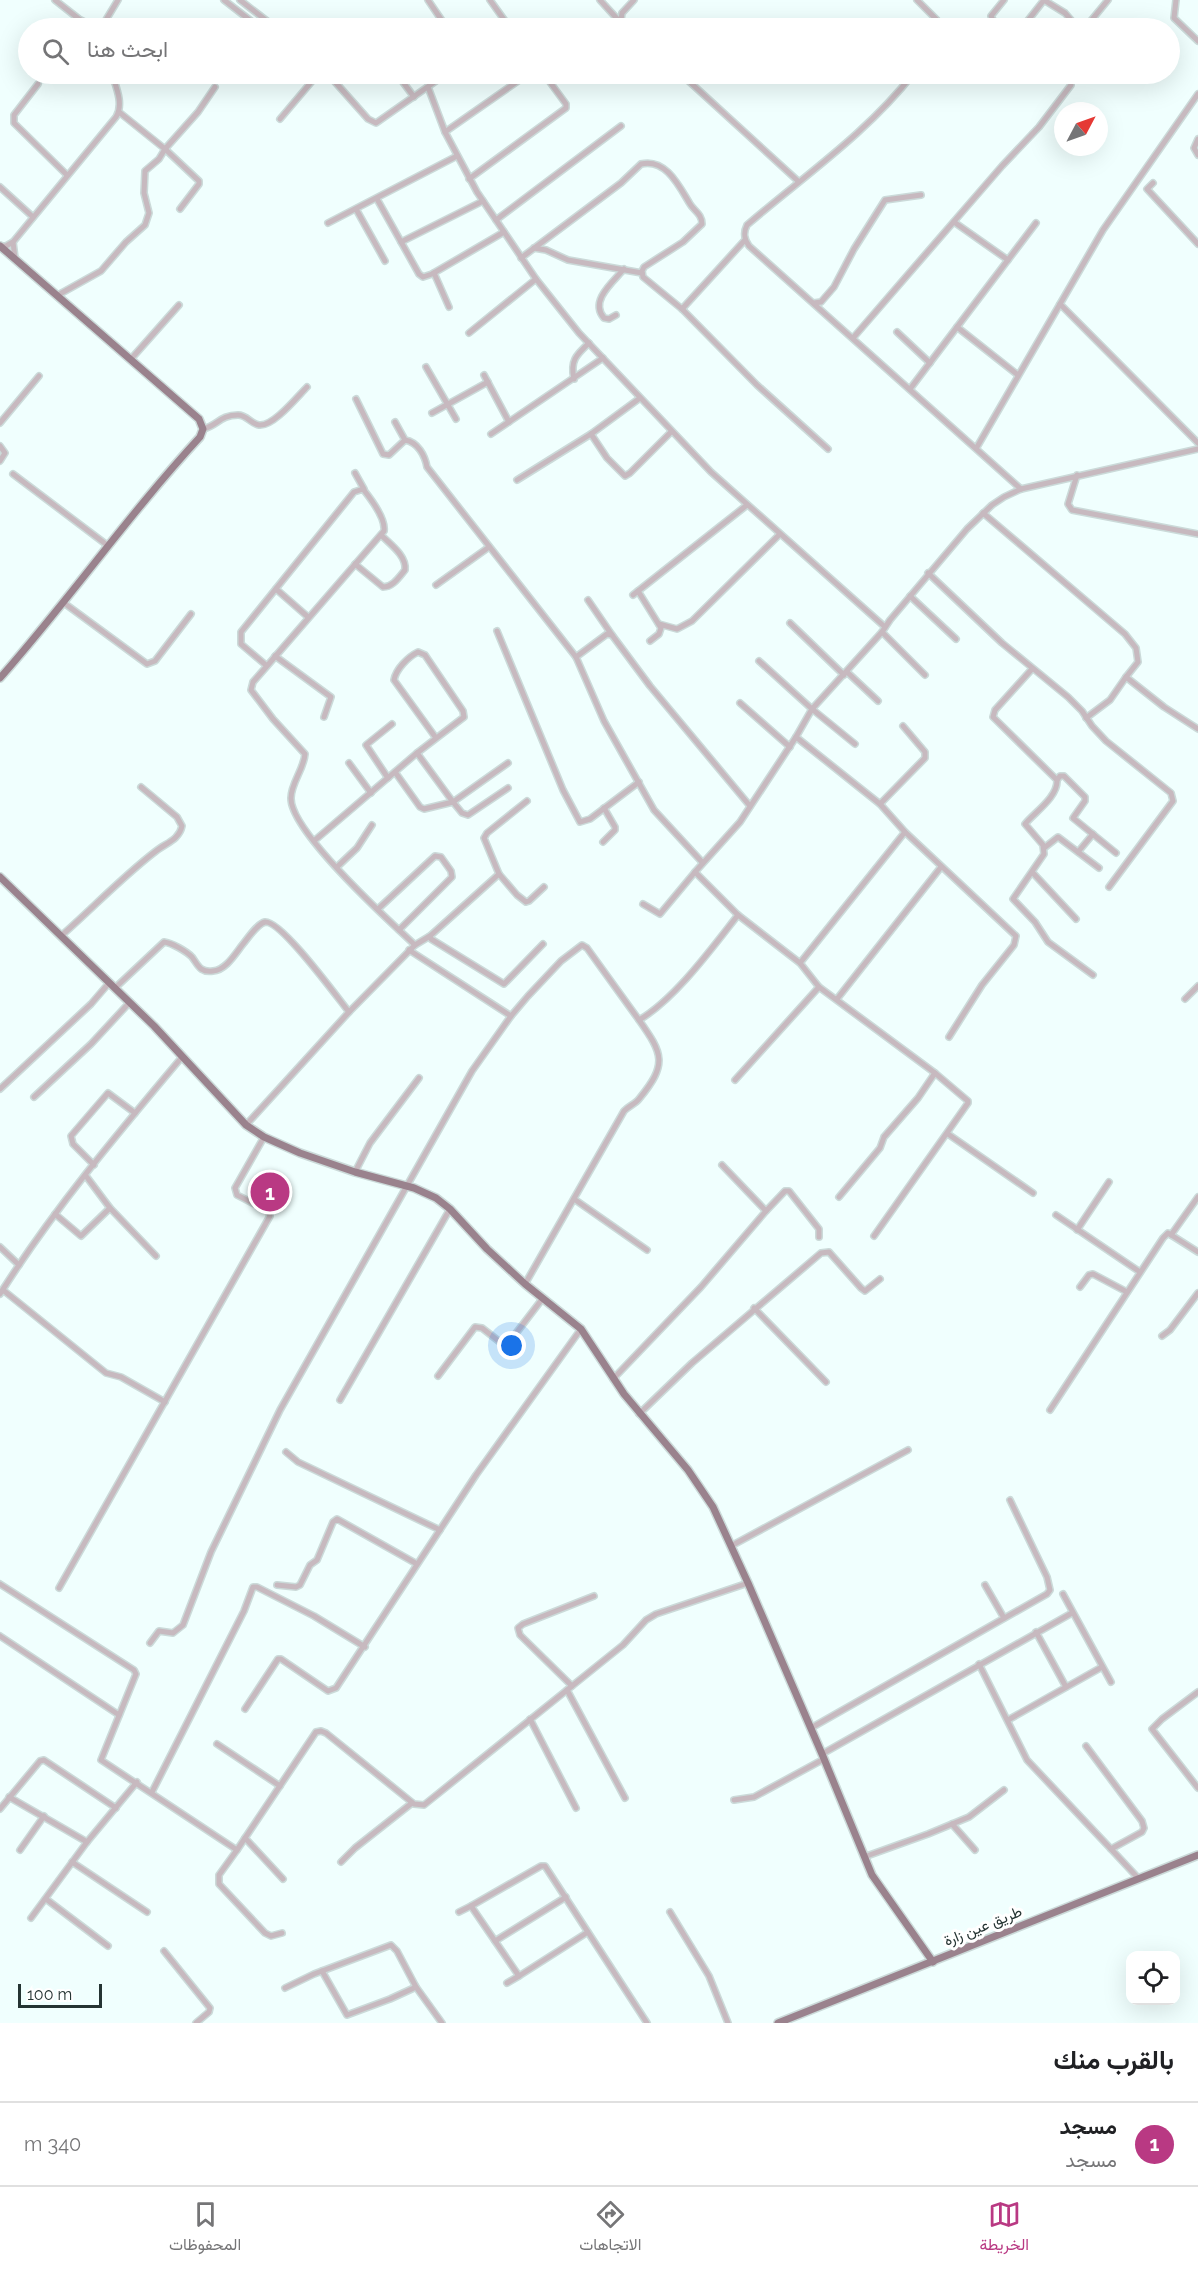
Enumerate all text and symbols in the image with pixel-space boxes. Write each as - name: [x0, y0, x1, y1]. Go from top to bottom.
- search box: [18, 18, 1180, 84]
- icon: search: [39, 35, 72, 68]
- text: ابحث هنا: [87, 36, 168, 62]
- north arrow: [1054, 102, 1108, 156]
- pin: 1: [250, 1170, 290, 1214]
- your location: [497, 1331, 526, 1360]
- street label: طريق عين زارة: [941, 1902, 1025, 1951]
- map controls: [1126, 1951, 1180, 2005]
- button: locate: [1126, 1951, 1180, 2005]
- scale bar: [18, 1981, 102, 2008]
- text: 100 m: [27, 1985, 72, 2004]
- text: بالقرب منك: [1054, 2045, 1174, 2075]
- text: مسجد: [1060, 2113, 1117, 2139]
- text: 340 m: [24, 2132, 81, 2156]
- text: 1: [1150, 2132, 1159, 2156]
- text: مسجد: [1065, 2148, 1117, 2172]
- tab: المحفوظات: [169, 2198, 241, 2259]
- tab: الاتجاهات: [579, 2198, 641, 2259]
- tab: الخريطة: [979, 2198, 1029, 2259]

